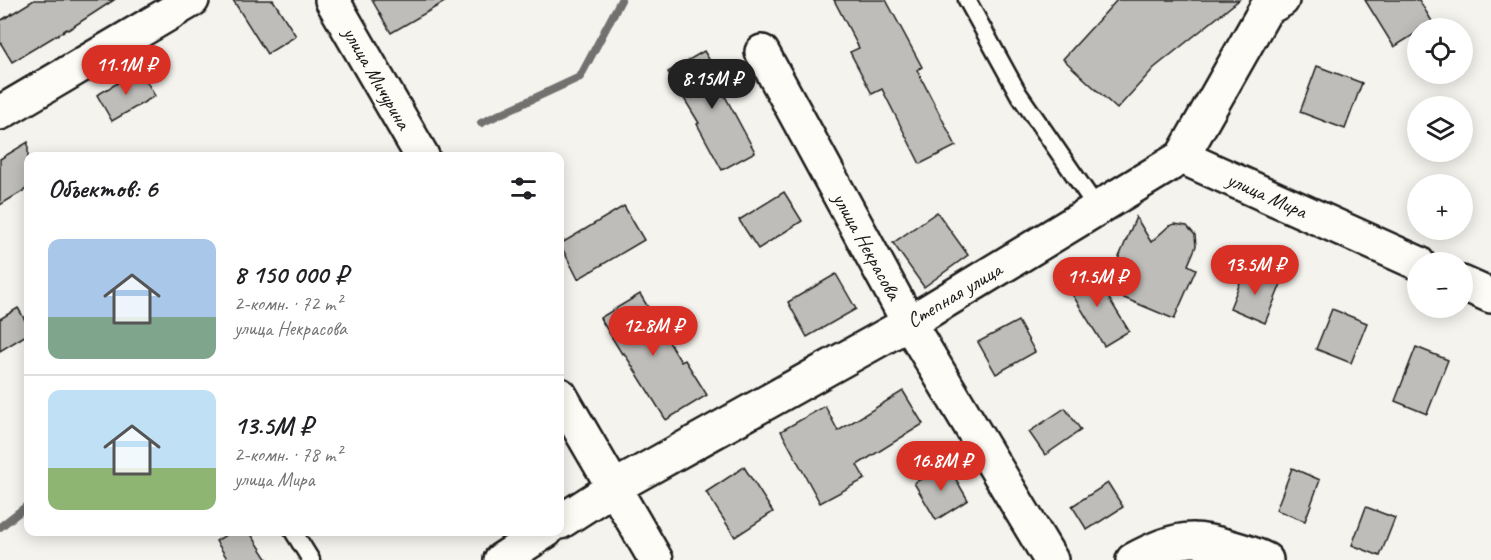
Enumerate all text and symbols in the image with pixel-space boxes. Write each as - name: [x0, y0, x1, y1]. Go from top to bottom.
- map controls: [1407, 18, 1473, 318]
- button: locate: [1407, 18, 1473, 84]
- street label: улица Мичурина: [336, 20, 418, 136]
- pin: 11.1M ₽: [71, 45, 181, 96]
- text: 11.1M ₽: [96, 52, 156, 77]
- pin: 8.15M ₽: [657, 59, 767, 110]
- text: 8.15M ₽: [682, 66, 742, 91]
- button: layers: [1407, 96, 1473, 162]
- street label: улица Мира: [1221, 165, 1312, 225]
- text: Объектов: 6: [48, 172, 157, 205]
- icon: filters: [507, 172, 540, 205]
- button: +: [1407, 174, 1473, 240]
- street label: улица Некрасова: [826, 186, 908, 306]
- pin: 13.5M ₽: [1200, 245, 1310, 296]
- text: 13.5M ₽: [1225, 252, 1285, 277]
- button: −: [1407, 252, 1473, 318]
- street label: Степная улица: [902, 255, 1008, 333]
- pin: 11.5M ₽: [1042, 257, 1152, 308]
- text: 8 150 000 ₽: [234, 258, 348, 291]
- icon: home: [96, 263, 168, 335]
- text: 11.5M ₽: [1067, 264, 1127, 289]
- text: 2-комн. · 72 m²: [234, 291, 342, 316]
- pin: 12.8M ₽: [598, 306, 708, 357]
- text: 12.8M ₽: [623, 313, 683, 338]
- text: улица Некрасова: [234, 316, 347, 341]
- text: 13.5M ₽: [234, 409, 313, 442]
- icon: home: [96, 414, 168, 486]
- pin: 16.8M ₽: [886, 441, 996, 492]
- text: 2-комн. · 78 m²: [234, 442, 342, 467]
- text: 16.8M ₽: [910, 448, 972, 473]
- text: улица Мира: [234, 467, 314, 492]

